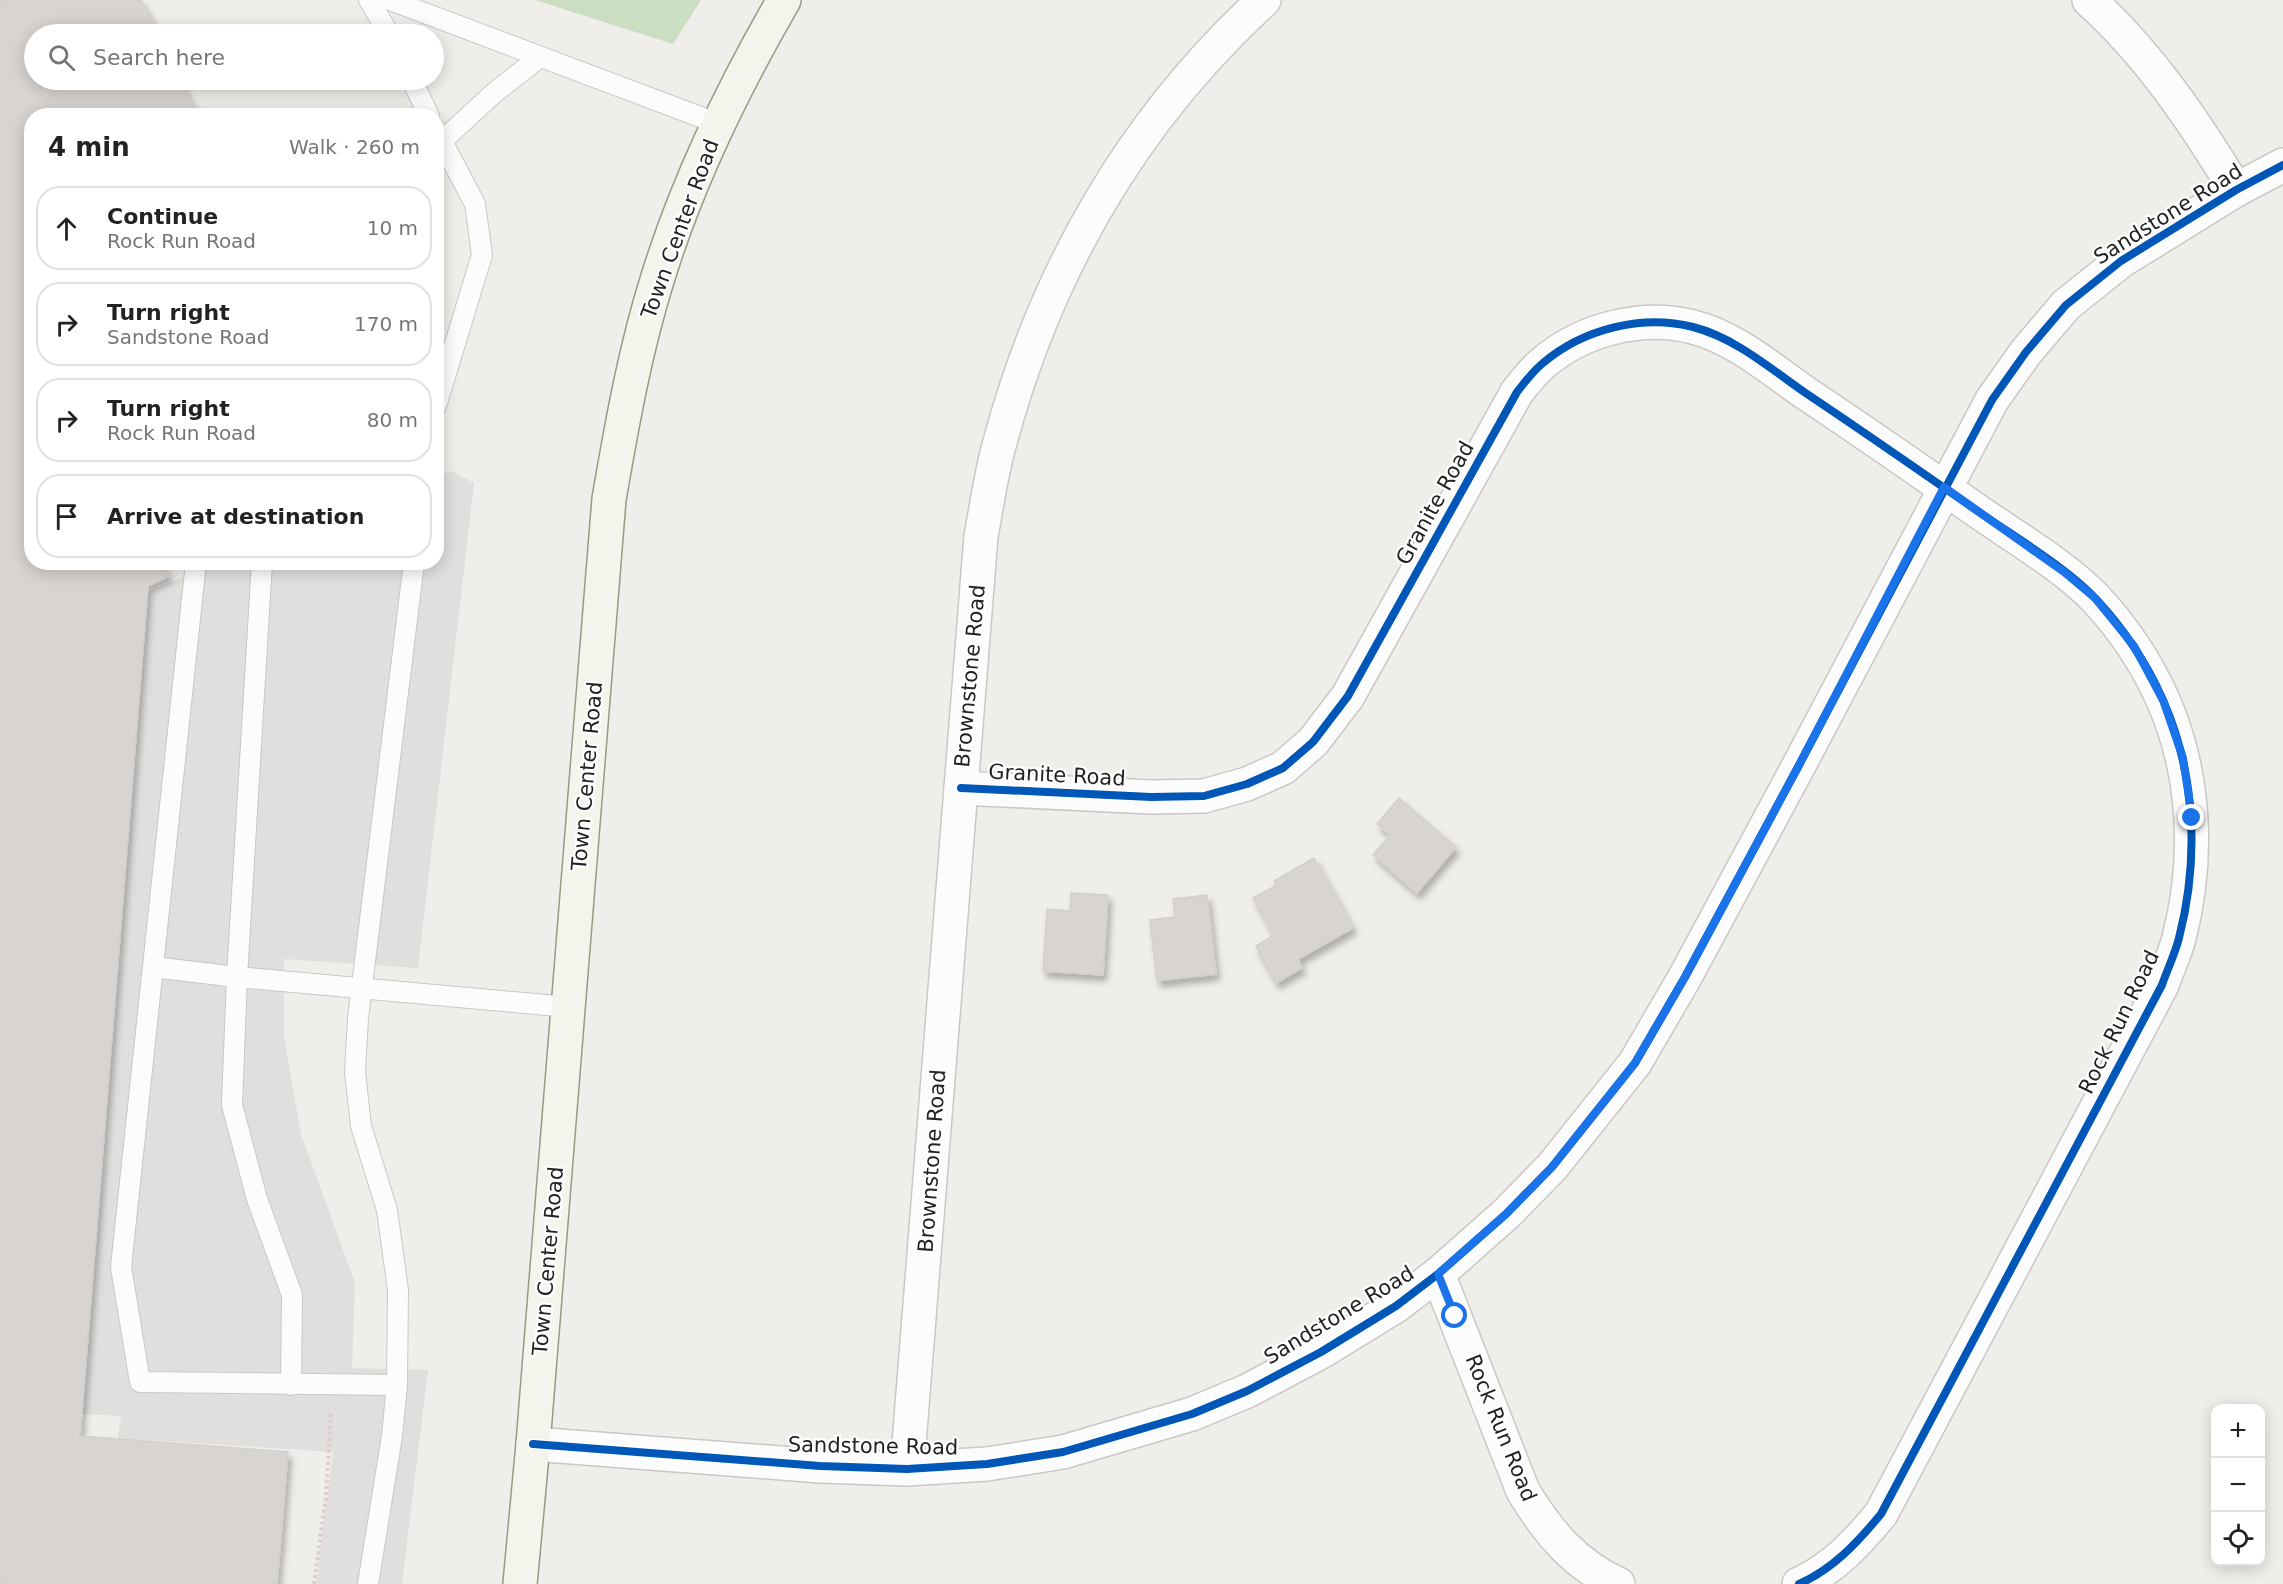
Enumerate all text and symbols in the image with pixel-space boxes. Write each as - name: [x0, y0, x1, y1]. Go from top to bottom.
- search box: [24, 24, 444, 90]
- icon: search: [45, 41, 78, 74]
- text: Search here: [93, 45, 225, 70]
- text: 4 min: [48, 132, 130, 162]
- text: Walk · 260 m: [289, 135, 420, 159]
- street label: Town Center Road: [636, 136, 724, 323]
- street label: Sandstone Road: [2089, 159, 2247, 269]
- text: Continue: [107, 204, 218, 229]
- icon: ahead: [50, 212, 83, 245]
- text: 10 m: [367, 216, 418, 240]
- text: Rock Run Road: [107, 229, 256, 253]
- text: Turn right: [107, 300, 230, 325]
- icon: right: [50, 308, 83, 341]
- text: 170 m: [354, 312, 418, 336]
- text: Sandstone Road: [107, 325, 269, 349]
- text: Turn right: [107, 396, 230, 421]
- icon: right: [50, 404, 83, 437]
- text: 80 m: [367, 408, 418, 432]
- text: Rock Run Road: [107, 421, 256, 445]
- street label: Granite Road: [1391, 437, 1479, 569]
- icon: arrive: [50, 500, 83, 533]
- text: Arrive at destination: [107, 504, 364, 529]
- street label: Brownstone Road: [950, 584, 990, 768]
- street label: Town Center Road: [567, 681, 607, 872]
- street label: Granite Road: [988, 759, 1126, 791]
- route end: [2178, 804, 2204, 830]
- street label: Rock Run Road: [2074, 946, 2164, 1098]
- street label: Brownstone Road: [914, 1069, 950, 1253]
- street label: Town Center Road: [528, 1166, 568, 1357]
- street label: Sandstone Road: [1260, 1261, 1418, 1369]
- route start: [1441, 1302, 1467, 1328]
- street label: Rock Run Road: [1461, 1351, 1541, 1505]
- map controls: [2211, 1404, 2265, 1566]
- button: +: [2211, 1404, 2265, 1458]
- street label: Sandstone Road: [788, 1433, 958, 1459]
- button: −: [2211, 1458, 2265, 1512]
- button: locate: [2211, 1512, 2265, 1566]

